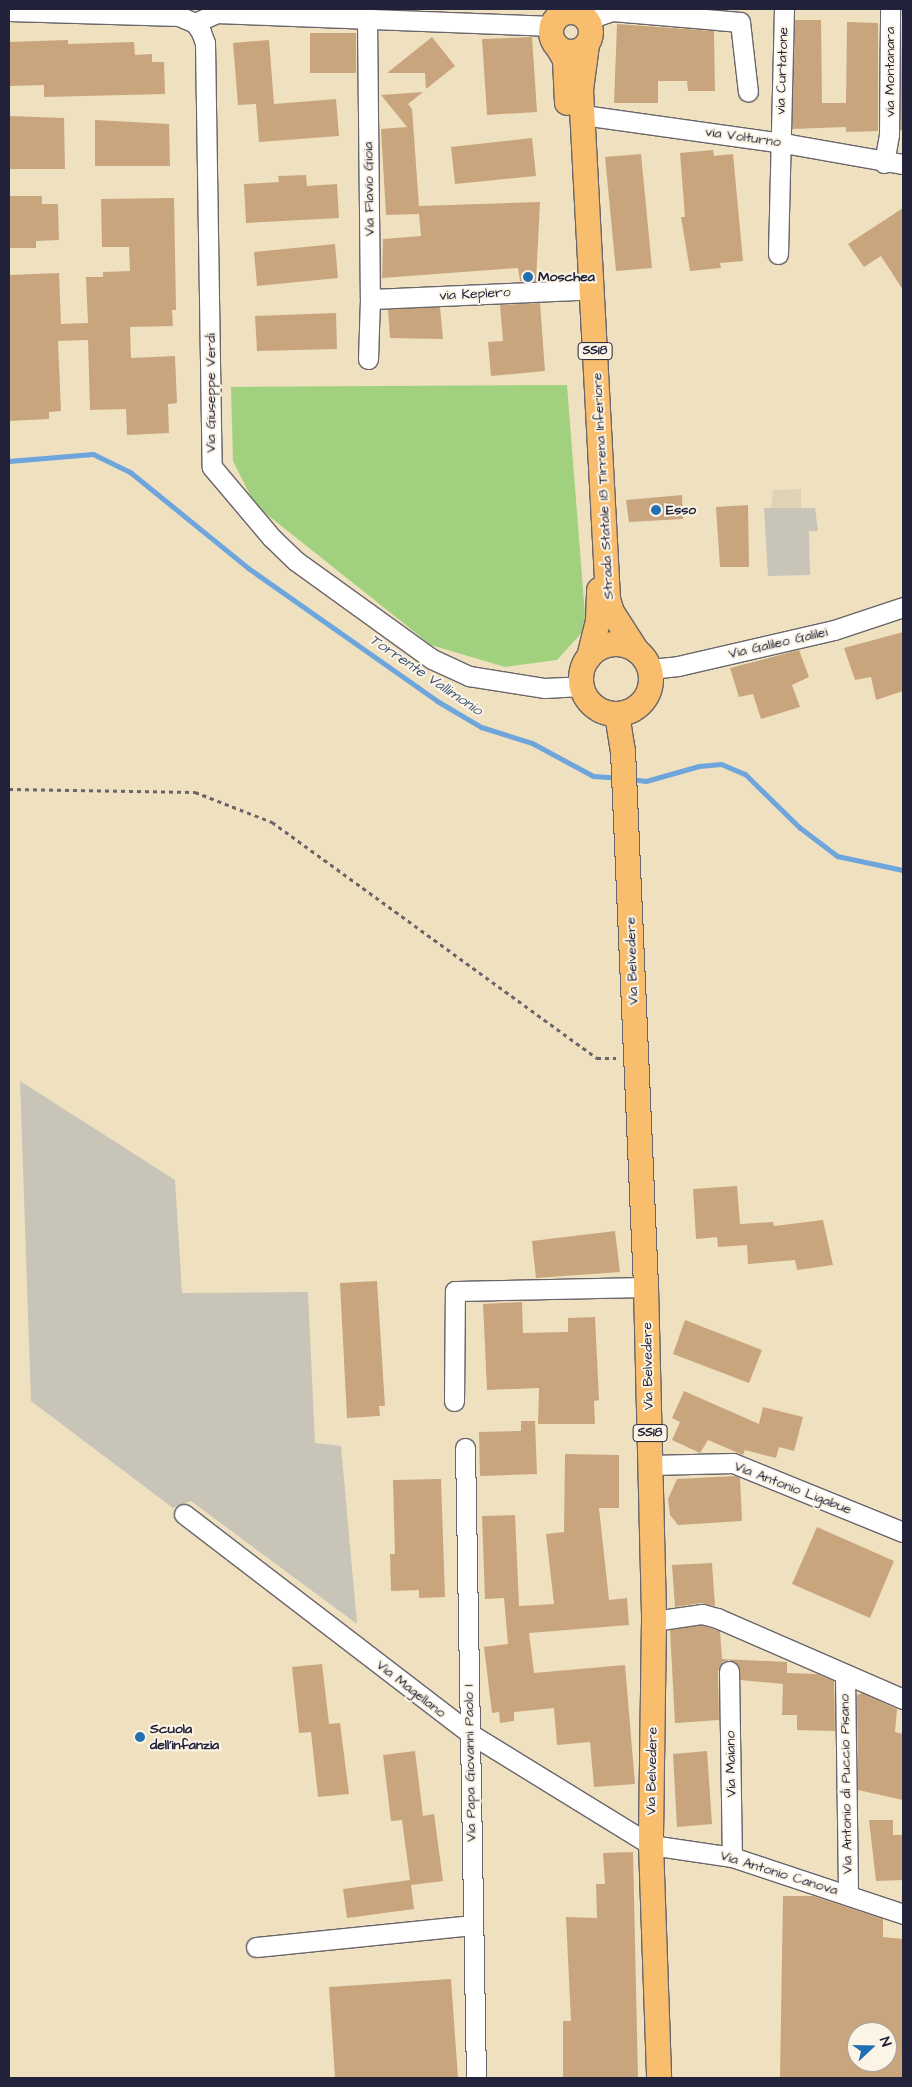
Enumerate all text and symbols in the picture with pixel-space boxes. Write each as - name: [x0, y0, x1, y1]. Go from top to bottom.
- street label: via Curtatone: [772, 27, 792, 115]
- street label: via Montanara: [882, 27, 898, 117]
- street label: via Volturno: [704, 123, 782, 151]
- street label: Via Flavio Gioia: [360, 142, 378, 236]
- place label: Moschea: [538, 269, 595, 285]
- marker: Moschea: [522, 271, 534, 283]
- street label: via Keplero: [439, 284, 511, 304]
- street label: Via Giuseppe Verdi: [203, 333, 219, 453]
- road number: SS18: [578, 342, 612, 361]
- street label: Strada Statale 18 Tirrena Inferiore: [589, 372, 617, 600]
- place label: Esso: [666, 502, 696, 518]
- marker: Esso: [650, 504, 662, 516]
- street label: Via Galileo Galilei: [727, 623, 829, 663]
- water label: Torrente Vallimonio: [366, 630, 486, 720]
- street label: Via Belvedere: [622, 917, 642, 1005]
- street label: Via Belvedere: [639, 1322, 657, 1410]
- road number: SS18: [632, 1424, 668, 1442]
- street label: Via Antonio Ligabue: [732, 1458, 854, 1518]
- street label: Via Magellano: [373, 1657, 449, 1721]
- street label: Via Papa Giovanni Paolo I: [460, 1684, 480, 1842]
- street label: Via Antonio di Puccio Pisano: [836, 1694, 856, 1874]
- place label: Scuola dell'infanzia: [150, 1721, 219, 1754]
- street label: Via Belvedere: [643, 1727, 661, 1815]
- marker: Scuola dell'infanzia: [134, 1731, 146, 1743]
- street label: Via Maiano: [722, 1731, 740, 1797]
- street label: Via Antonio Canova: [718, 1847, 840, 1899]
- north arrow: [847, 2022, 897, 2072]
- text: N: [874, 2034, 896, 2050]

